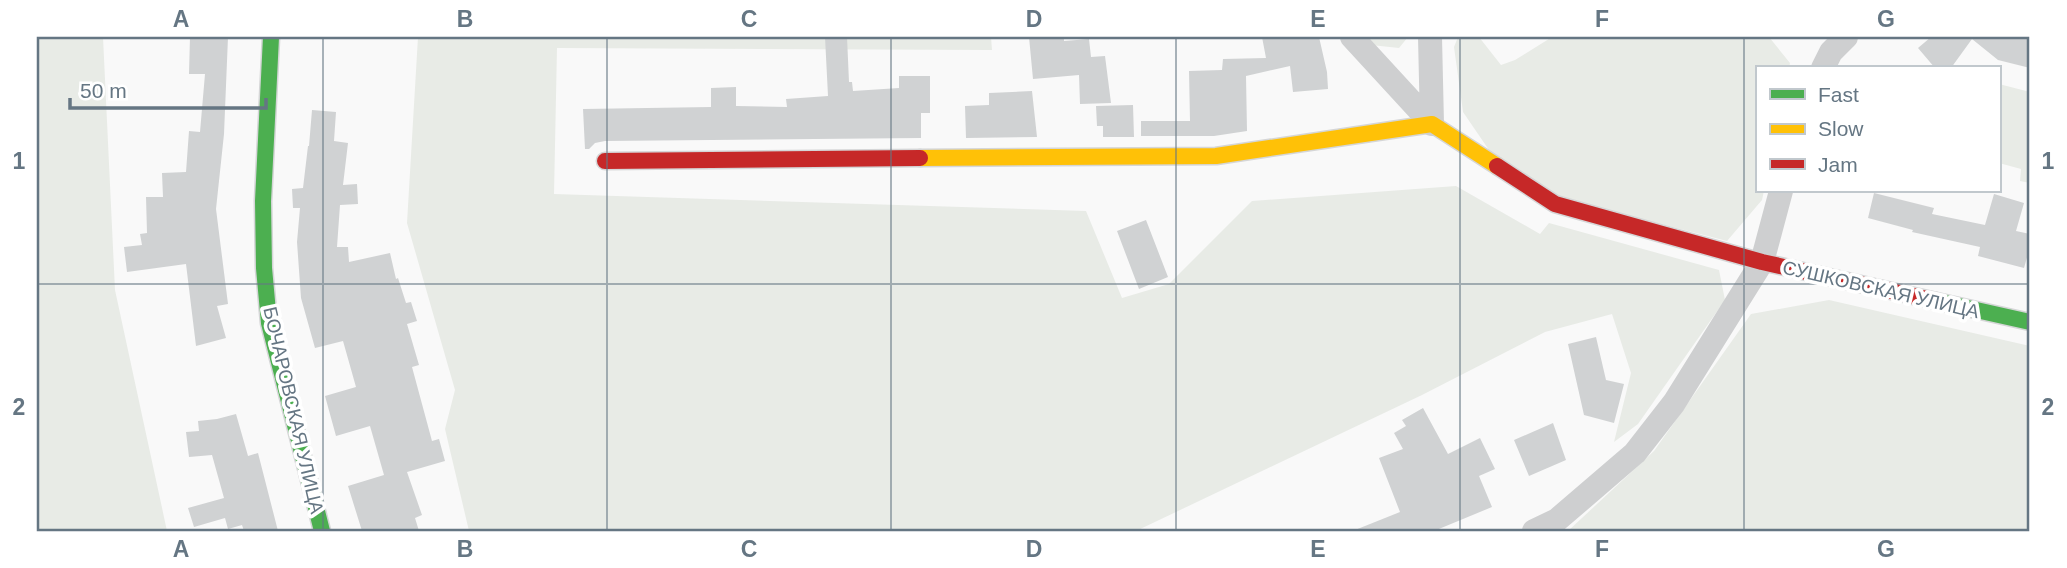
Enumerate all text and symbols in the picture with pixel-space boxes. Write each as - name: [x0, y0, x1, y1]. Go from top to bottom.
- text: A: [173, 6, 189, 32]
- text: B: [457, 6, 473, 32]
- text: C: [741, 6, 757, 32]
- text: D: [1026, 6, 1042, 32]
- text: E: [1310, 6, 1326, 32]
- text: F: [1595, 6, 1609, 32]
- text: G: [1877, 6, 1895, 32]
- scale bar: [70, 66, 266, 110]
- legend: [1756, 66, 2000, 192]
- text: 50 m: [80, 79, 127, 102]
- text: Fast: [1818, 83, 1859, 106]
- text: Slow: [1818, 117, 1864, 140]
- text: 1: [13, 148, 26, 174]
- text: 1: [2042, 148, 2055, 174]
- text: Jam: [1818, 153, 1858, 176]
- street label: СУШКОВСКАЯ УЛИЦА: [1781, 257, 1981, 322]
- street label: БОЧАРОВСКАЯ УЛИЦА: [259, 305, 328, 516]
- text: 2: [13, 394, 25, 420]
- text: 2: [2042, 394, 2054, 420]
- text: A: [173, 536, 189, 562]
- text: B: [457, 536, 473, 562]
- text: C: [741, 536, 757, 562]
- text: D: [1026, 536, 1042, 562]
- text: E: [1310, 536, 1326, 562]
- text: F: [1595, 536, 1609, 562]
- text: G: [1877, 536, 1895, 562]

